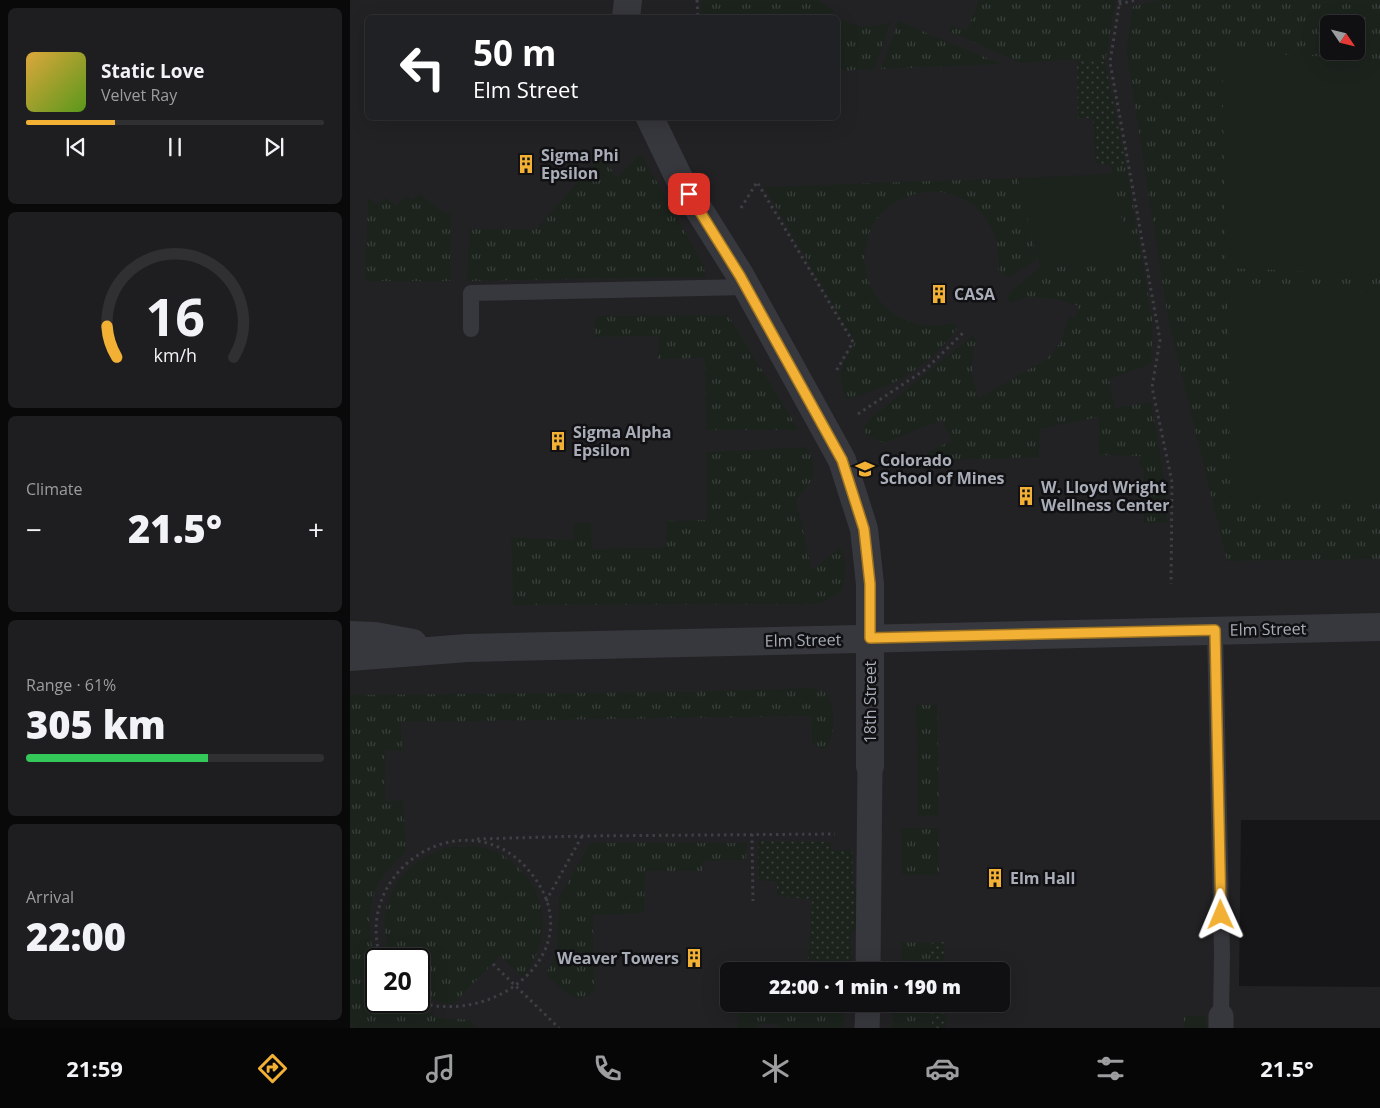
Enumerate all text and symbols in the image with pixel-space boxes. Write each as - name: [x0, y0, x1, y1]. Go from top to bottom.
- north arrow: [1320, 15, 1365, 60]
- map controls: [1320, 15, 1365, 60]
- text: 50 m: [473, 29, 556, 76]
- icon: left: [390, 35, 455, 100]
- text: Static Love: [101, 58, 204, 84]
- text: Elm Street: [473, 74, 578, 104]
- text: Velvet Ray: [101, 84, 177, 106]
- icon: previous: [62, 133, 90, 161]
- icon: pause: [161, 133, 189, 161]
- icon: next: [260, 133, 288, 161]
- place label: Sigma Phi Epsilon: [541, 144, 619, 184]
- building icon: Sigma Phi Epsilon: [515, 153, 537, 175]
- pin: [668, 173, 710, 215]
- icon: arrive: [675, 180, 703, 208]
- text: 16: [145, 280, 205, 351]
- building icon: CASA: [928, 283, 950, 305]
- place label: CASA: [954, 283, 996, 305]
- text: km/h: [153, 343, 197, 367]
- place label: Sigma Alpha Epsilon: [573, 421, 672, 461]
- building icon: Sigma Alpha Epsilon: [547, 430, 569, 452]
- place label: Colorado School of Mines: [880, 449, 1005, 489]
- school or university icon: Colorado School of Mines: [854, 458, 876, 480]
- place label: W. Lloyd Wright Wellness Center: [1041, 476, 1170, 516]
- text: Climate: [26, 478, 83, 500]
- building icon: W. Lloyd Wright Wellness Center: [1015, 485, 1037, 507]
- text: 21.5°: [128, 502, 222, 554]
- text: −: [26, 510, 42, 548]
- text: +: [308, 510, 324, 548]
- street label: Elm Street: [1230, 617, 1307, 641]
- street label: Elm Street: [765, 628, 842, 652]
- street label: 18th Street: [859, 660, 881, 743]
- text: Range · 61%: [26, 674, 116, 696]
- text: 305 km: [26, 698, 166, 750]
- building icon: Elm Hall: [984, 867, 1006, 889]
- place label: Elm Hall: [1010, 867, 1075, 889]
- text: Arrival: [26, 886, 74, 908]
- position arrow: [1194, 888, 1246, 940]
- text: 22:00: [26, 910, 126, 962]
- place label: Weaver Towers: [557, 947, 679, 969]
- building icon: Weaver Towers: [683, 947, 705, 969]
- speed limit sign: 20: [365, 948, 430, 1013]
- text: 22:00 · 1 min · 190 m: [769, 974, 961, 1000]
- icon: directions: [255, 1051, 290, 1086]
- icon: music: [423, 1051, 458, 1086]
- icon: phone: [590, 1051, 625, 1086]
- icon: climate: [758, 1051, 793, 1086]
- icon: car: [925, 1051, 960, 1086]
- icon: filters: [1093, 1051, 1128, 1086]
- text: 21:59: [66, 1053, 123, 1083]
- text: 21.5°: [1260, 1053, 1314, 1083]

